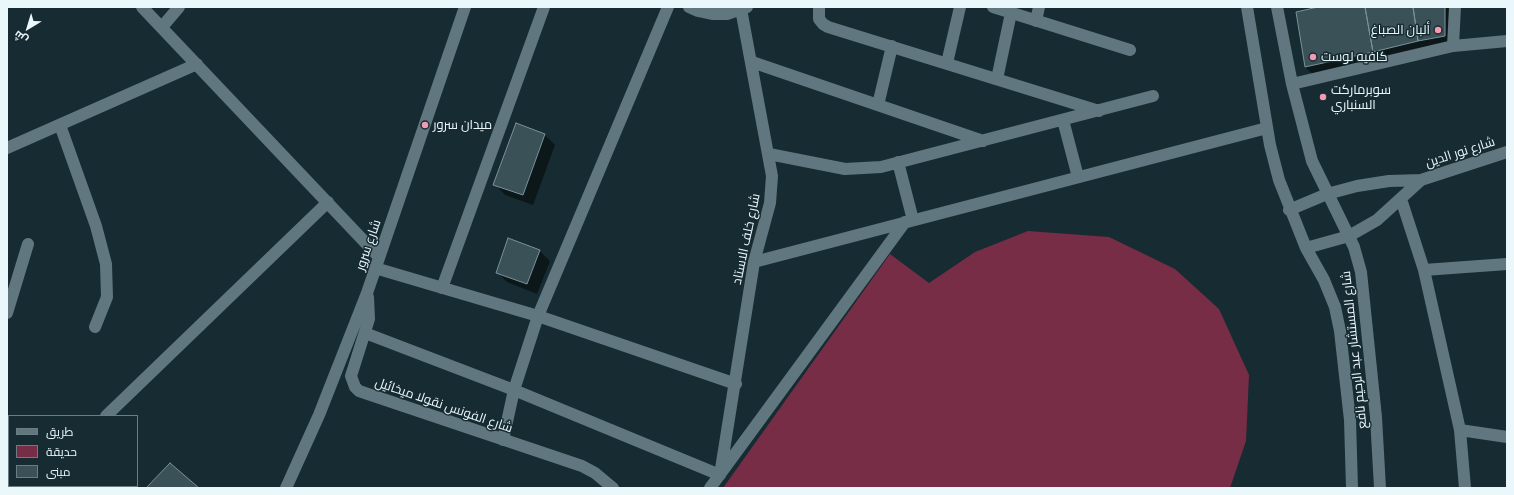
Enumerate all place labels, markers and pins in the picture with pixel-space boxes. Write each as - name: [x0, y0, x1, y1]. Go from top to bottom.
- place label: ألبان الصباغ: [1371, 22, 1430, 38]
- marker: ألبان الصباغ: [1433, 25, 1443, 35]
- place label: كافيه لوست: [1321, 49, 1388, 65]
- marker: كافيه لوست: [1308, 52, 1318, 62]
- place label: سوبرماركت السنباري: [1331, 82, 1391, 113]
- marker: سوبرماركت السنباري: [1318, 92, 1328, 102]
- place label: ميدان سرور: [433, 117, 492, 133]
- marker: ميدان سرور: [420, 120, 430, 130]

